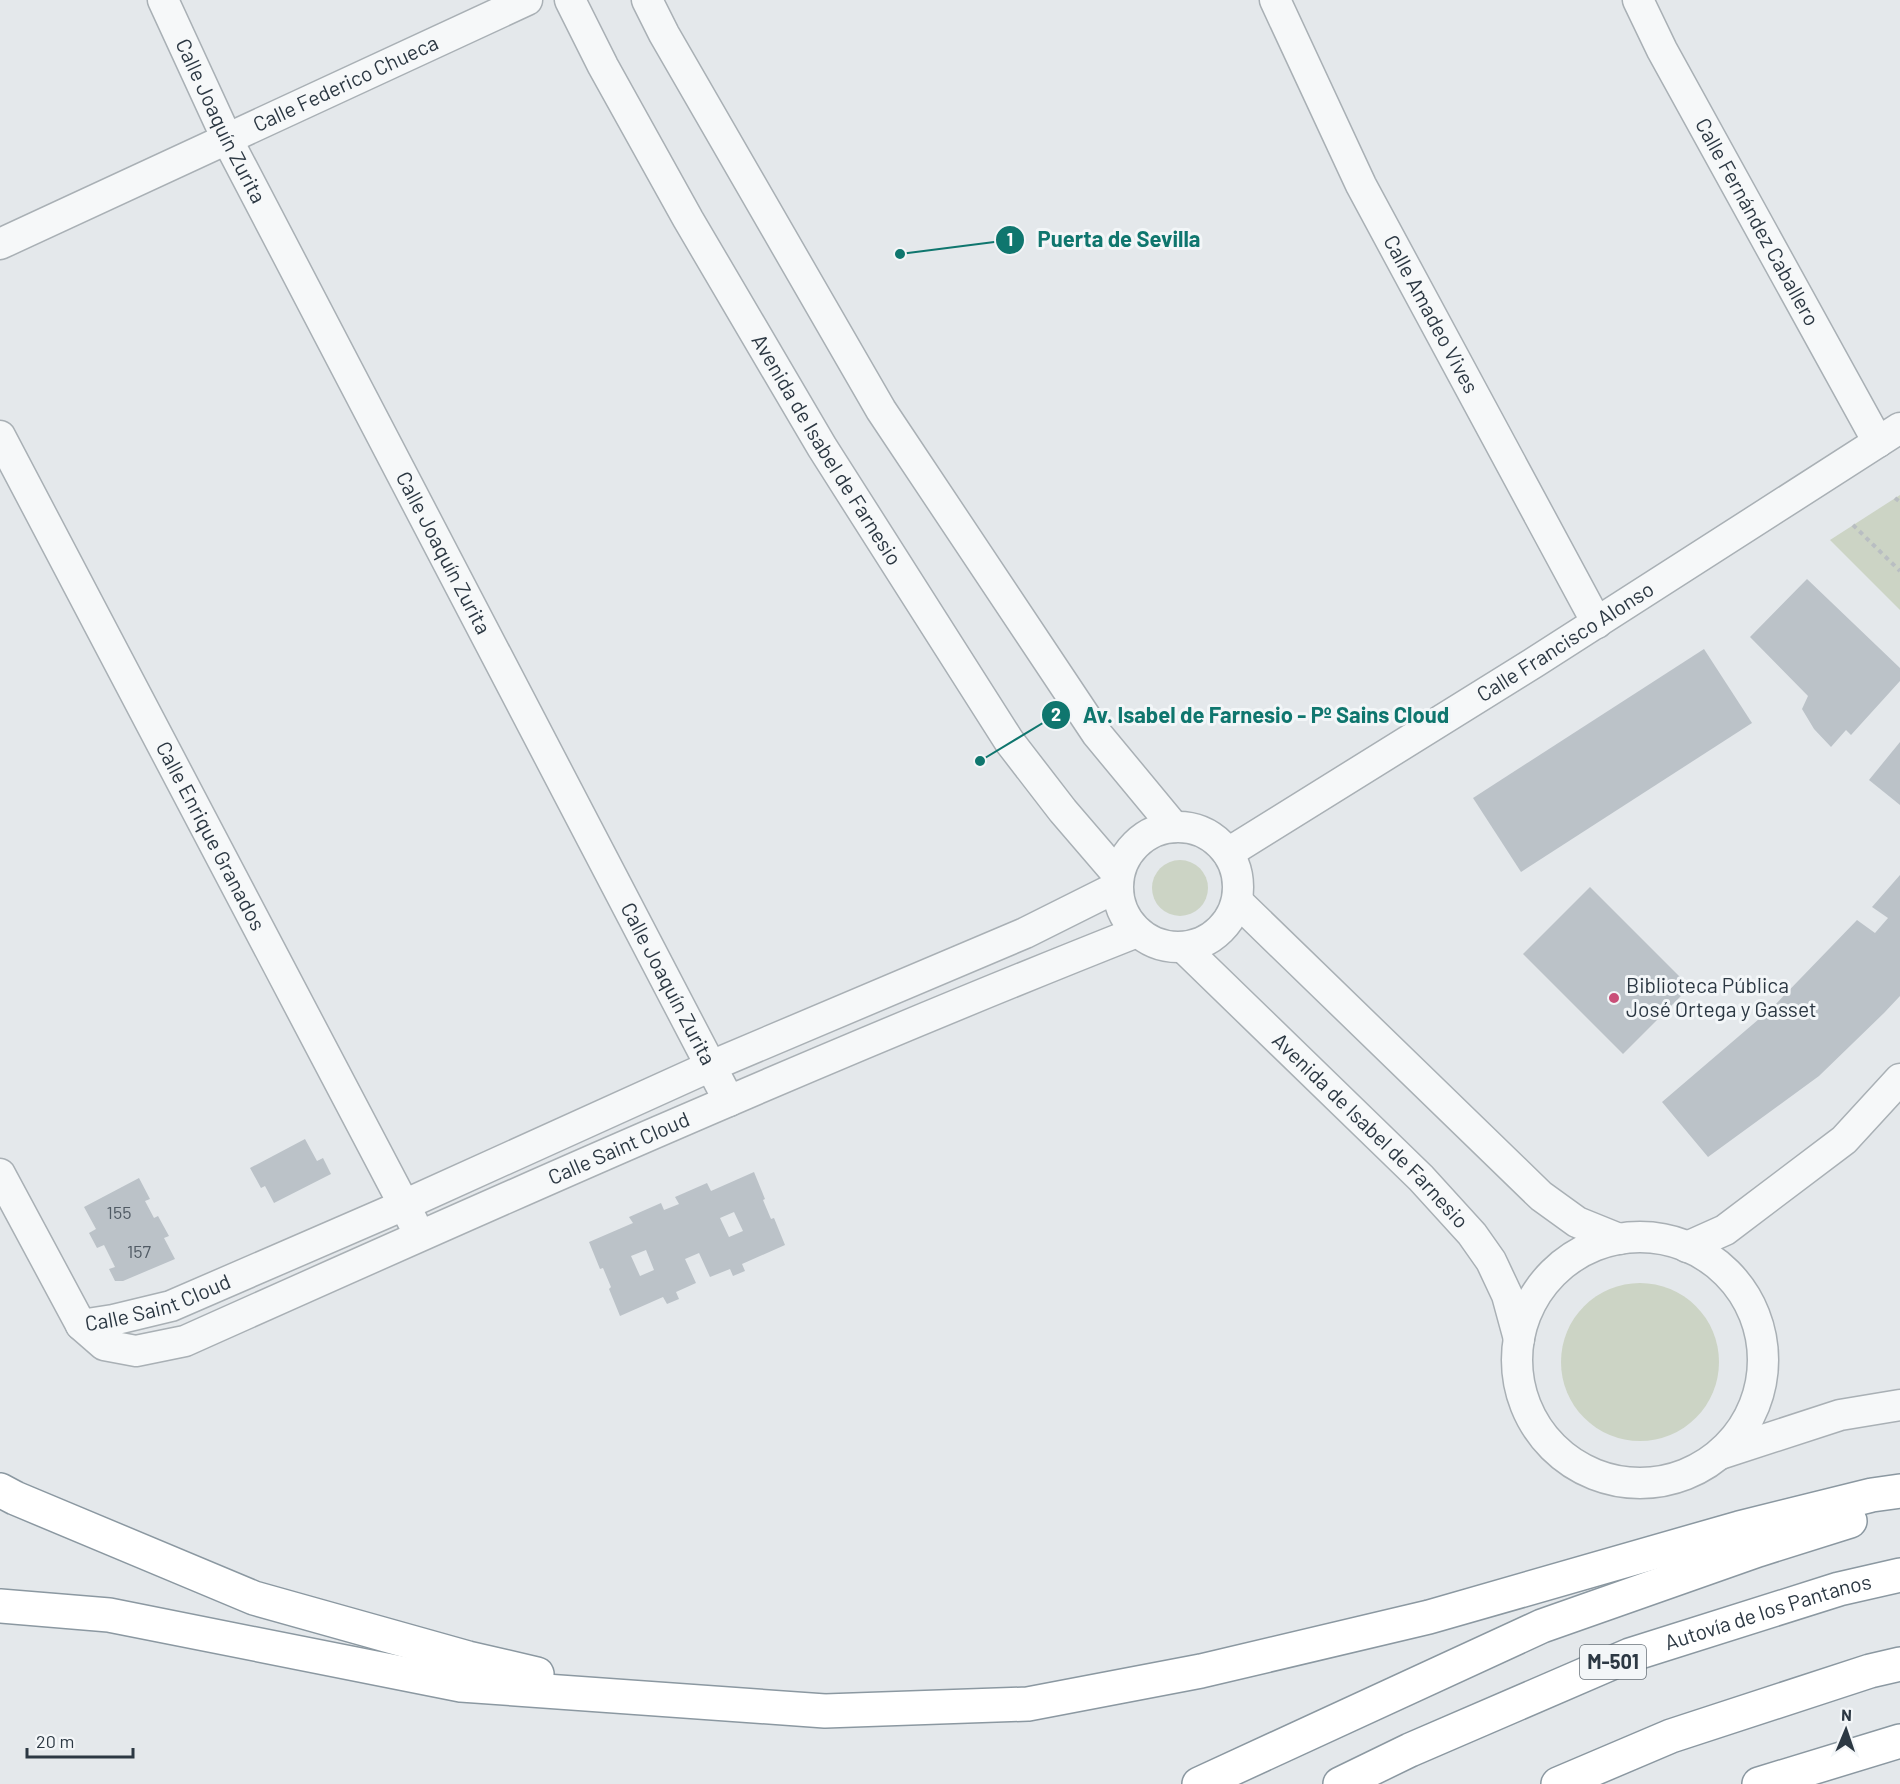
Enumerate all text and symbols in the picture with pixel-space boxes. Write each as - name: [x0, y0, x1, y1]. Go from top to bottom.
- street label: Calle Federico Chueca: [249, 29, 442, 136]
- street label: Calle Joaquín Zurita: [171, 34, 272, 207]
- street label: Calle Fernández Caballero: [1691, 113, 1825, 330]
- callout: Puerta de Sevilla: [995, 220, 1212, 260]
- text: Puerta de Sevilla: [1038, 225, 1200, 251]
- text: 1: [1007, 228, 1013, 250]
- street label: Calle Amadeo Vives: [1379, 230, 1485, 397]
- street label: Avenida de Isabel de Farnesio: [747, 329, 908, 569]
- street label: Calle Joaquín Zurita: [392, 467, 497, 638]
- street label: Calle Francisco Alonso: [1472, 575, 1658, 706]
- callout: Av. Isabel de Farnesio - Pº Sains Cloud: [1041, 695, 1461, 735]
- text: Av. Isabel de Farnesio - Pº Sains Cloud: [1083, 701, 1449, 727]
- text: 2: [1051, 703, 1061, 725]
- street label: Calle Enrique Granados: [152, 737, 271, 934]
- street label: Calle Joaquín Zurita: [617, 898, 722, 1069]
- place label: Biblioteca Pública José Ortega y Gasset: [1626, 972, 1817, 1021]
- marker: Biblioteca Pública José Ortega y Gasset: [1607, 991, 1621, 1005]
- street label: Avenida de Isabel de Farnesio: [1268, 1027, 1474, 1233]
- street label: Calle Saint Cloud: [544, 1106, 693, 1189]
- house number: 155: [107, 1201, 131, 1223]
- house number: 157: [127, 1240, 152, 1262]
- street label: Calle Saint Cloud: [83, 1268, 234, 1335]
- street label: Autovía de los Pantanos: [1661, 1568, 1873, 1654]
- road number: M-501: [1580, 1645, 1646, 1679]
- north arrow: [1816, 1700, 1876, 1760]
- text: N: [1841, 1705, 1852, 1724]
- scale bar: [27, 1721, 134, 1759]
- text: 20 m: [36, 1730, 74, 1752]

